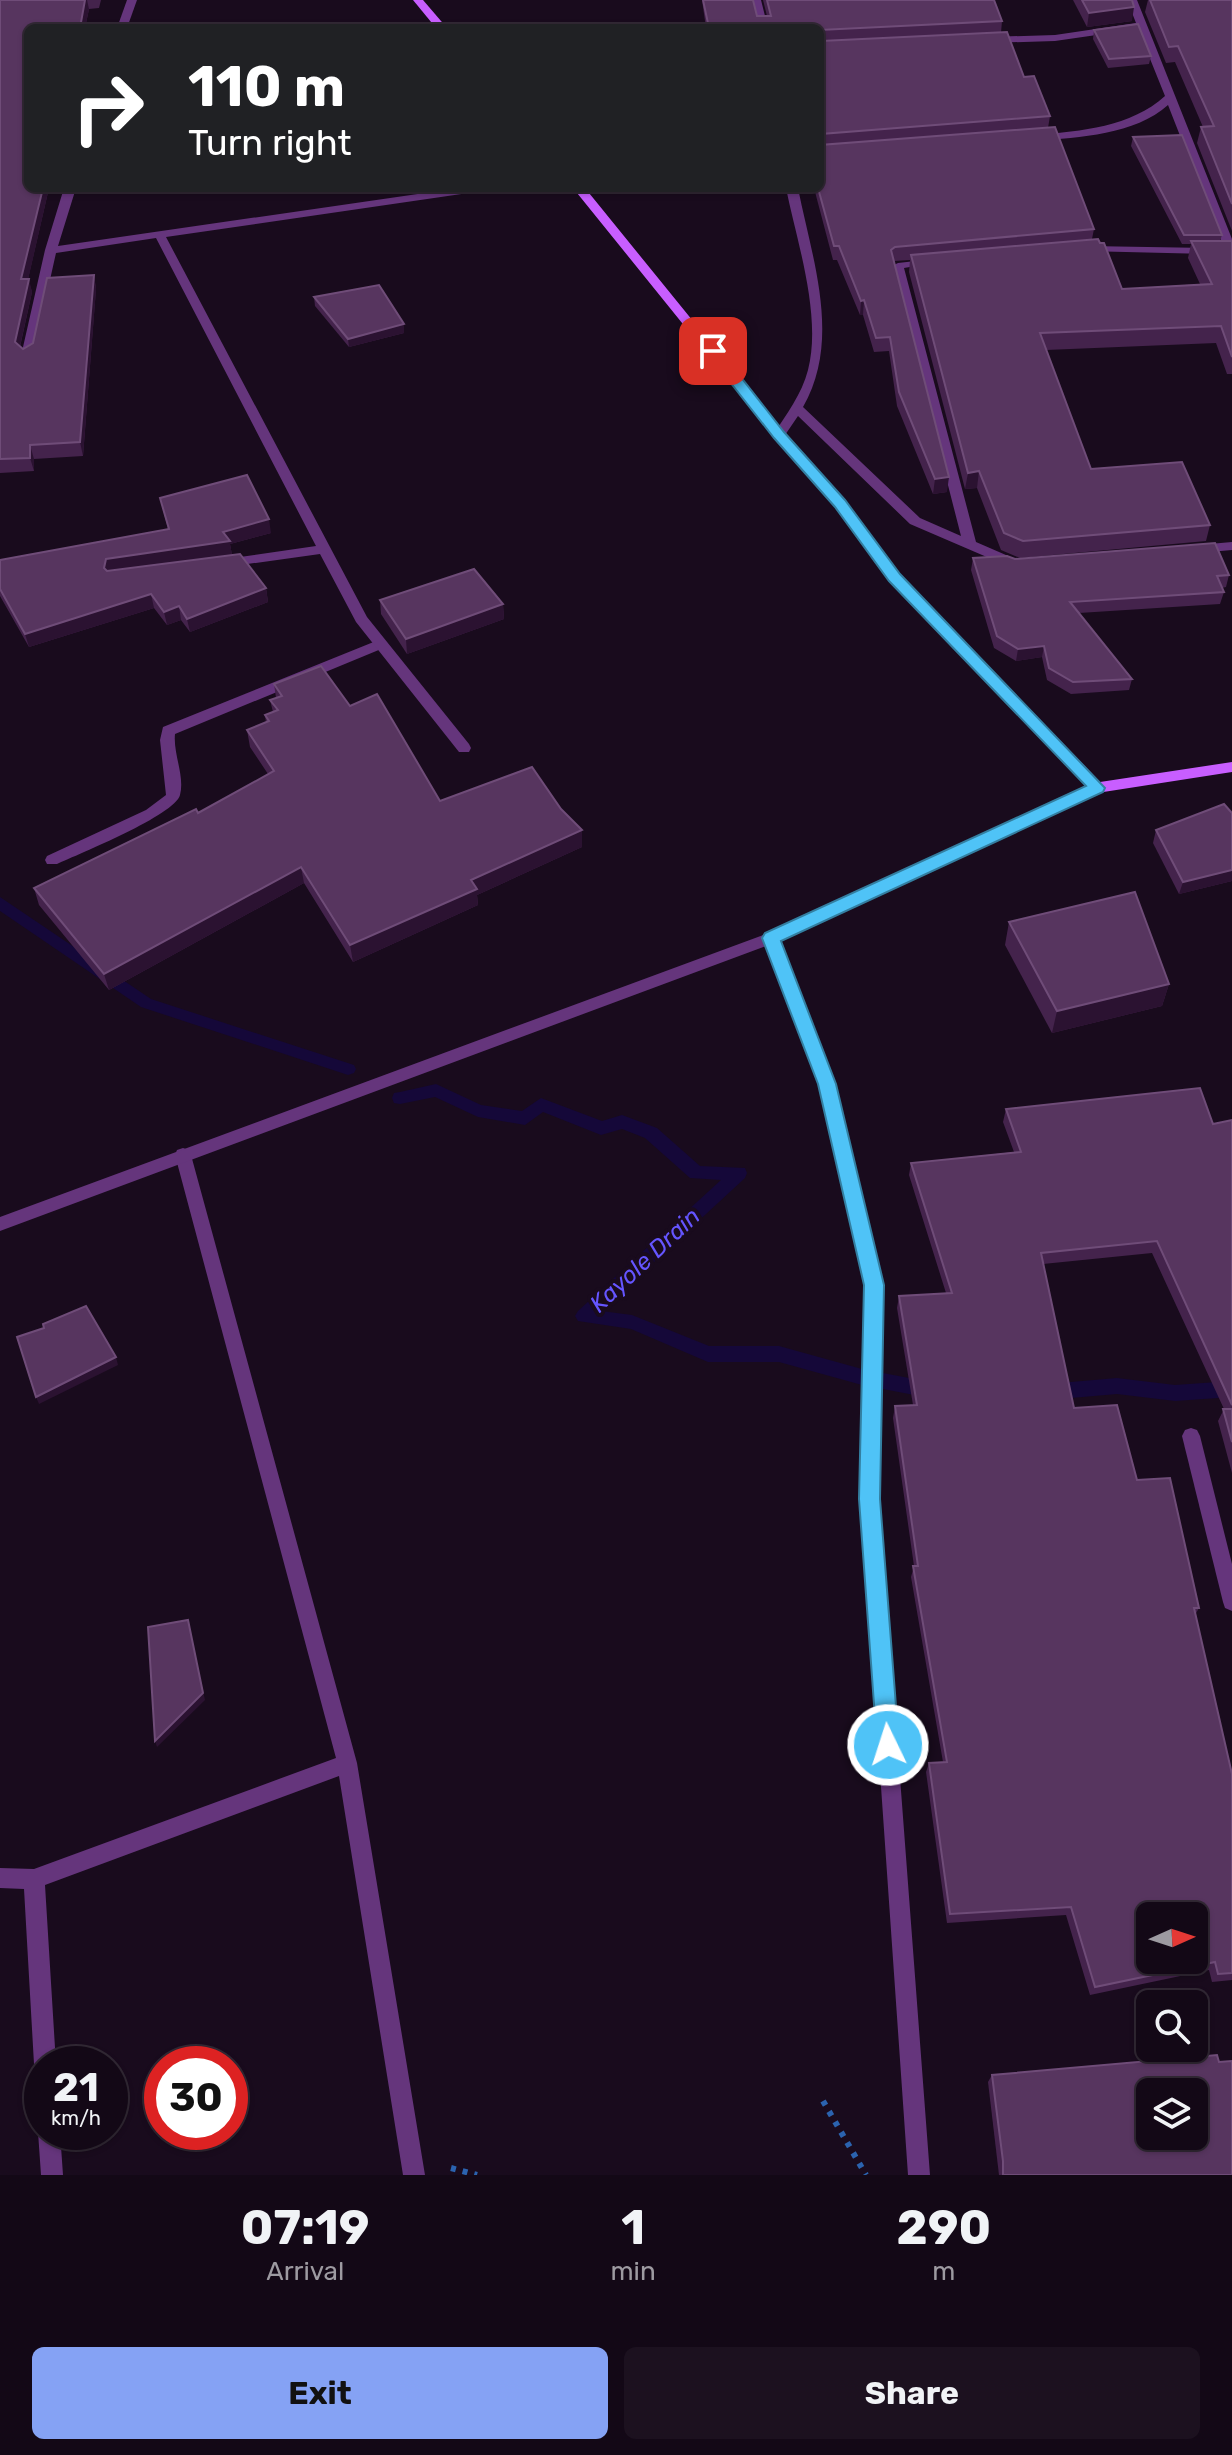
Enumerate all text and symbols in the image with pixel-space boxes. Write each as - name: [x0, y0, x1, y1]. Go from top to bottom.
- text: 110 m: [188, 54, 345, 120]
- icon: right: [56, 56, 160, 160]
- text: Turn right: [188, 121, 352, 164]
- pin: [679, 317, 747, 385]
- icon: arrive: [691, 329, 735, 373]
- water label: Kayole Drain: [584, 1202, 706, 1318]
- position arrow: [846, 1703, 930, 1787]
- north arrow: [1136, 1902, 1208, 1974]
- map controls: [1136, 1902, 1208, 2150]
- button: search: [1136, 1990, 1208, 2062]
- speed limit sign: 30: [144, 2046, 248, 2150]
- text: 21: [53, 2064, 99, 2111]
- button: layers: [1136, 2078, 1208, 2150]
- text: km/h: [51, 2106, 101, 2130]
- text: 07:19: [241, 2199, 370, 2256]
- text: 1: [621, 2199, 645, 2256]
- text: 290: [897, 2199, 991, 2256]
- text: Arrival: [266, 2256, 344, 2287]
- text: min: [610, 2256, 656, 2287]
- text: m: [932, 2256, 955, 2287]
- button: Exit: [32, 2347, 608, 2439]
- button: Share: [624, 2347, 1200, 2439]

